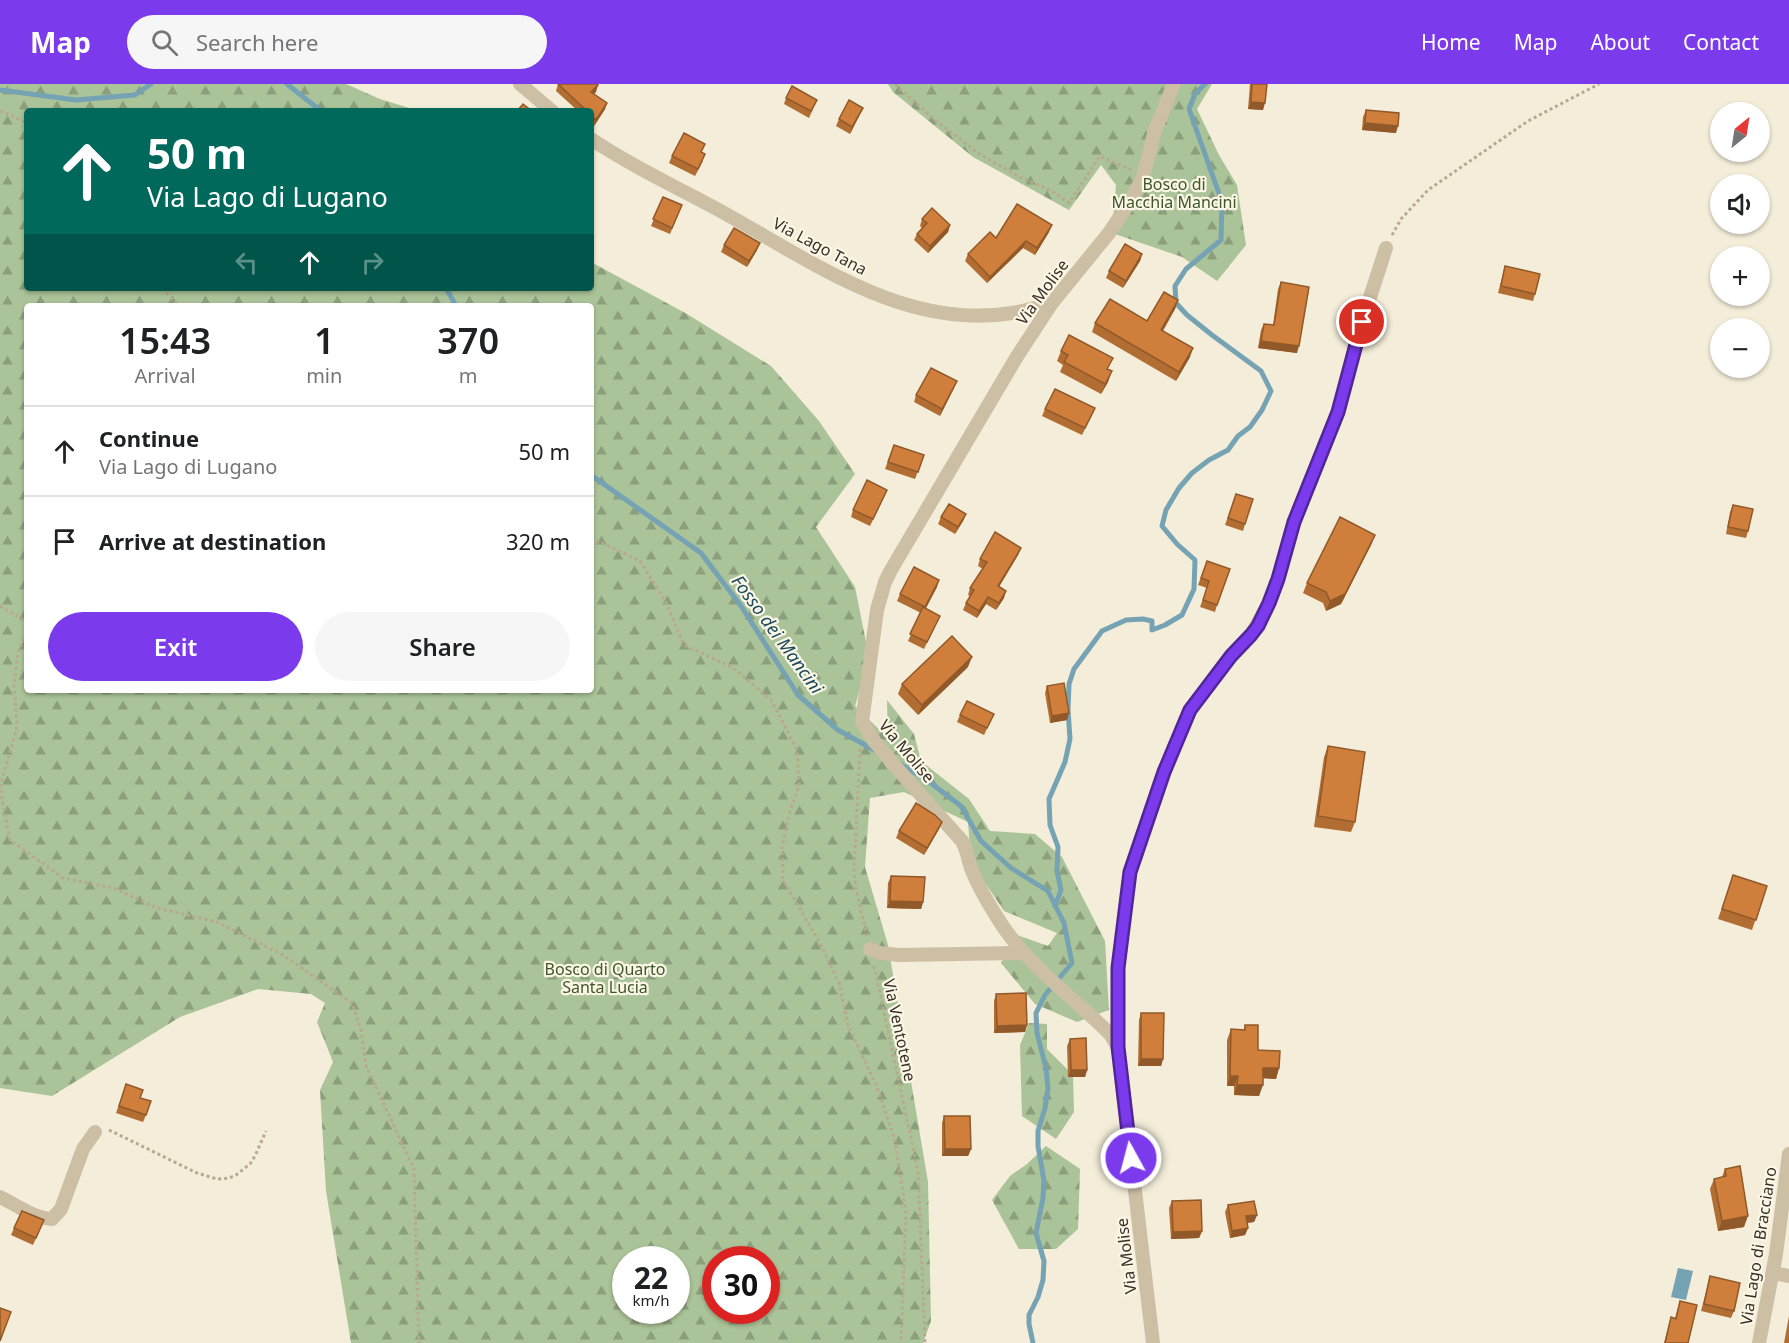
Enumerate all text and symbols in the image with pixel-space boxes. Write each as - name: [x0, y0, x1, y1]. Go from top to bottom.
- search box: [127, 15, 547, 69]
- text: Map: [30, 23, 91, 61]
- icon: search: [148, 26, 181, 59]
- text: Search here: [196, 27, 318, 57]
- text: Home: [1421, 28, 1481, 56]
- text: Map: [1514, 28, 1557, 56]
- text: About: [1590, 28, 1650, 56]
- text: Contact: [1683, 28, 1759, 56]
- north arrow: [1710, 102, 1770, 162]
- map controls: [1710, 102, 1770, 378]
- text: 50 m: [147, 124, 247, 181]
- icon: ahead: [48, 132, 126, 210]
- park label: Bosco di Macchia Mancini: [1111, 173, 1237, 213]
- button: sound: [1710, 174, 1770, 234]
- text: Via Lago di Lugano: [147, 178, 388, 215]
- street label: Via Lago Tana: [769, 212, 871, 280]
- icon: left: [230, 246, 263, 279]
- icon: ahead: [293, 246, 326, 279]
- icon: right: [356, 246, 389, 279]
- button: +: [1710, 246, 1770, 306]
- street label: Via Molise: [1011, 255, 1073, 329]
- pin: [1336, 296, 1387, 347]
- icon: arrive: [1345, 305, 1378, 338]
- text: 15:43: [119, 316, 211, 365]
- text: 1: [314, 316, 335, 365]
- text: 370: [437, 316, 499, 365]
- button: −: [1710, 318, 1770, 378]
- text: Arrival: [135, 362, 196, 389]
- text: min: [306, 362, 342, 389]
- text: m: [459, 362, 478, 389]
- text: Continue: [99, 423, 199, 453]
- icon: ahead: [48, 435, 81, 468]
- text: 50 m: [519, 436, 570, 466]
- text: Via Lago di Lugano: [99, 453, 277, 480]
- icon: arrive: [48, 525, 81, 558]
- text: Arrive at destination: [99, 526, 326, 556]
- text: 320 m: [506, 526, 570, 556]
- water label: Fosso dei Mancini: [727, 570, 829, 699]
- button: Exit: [48, 612, 303, 681]
- button: Share: [315, 612, 570, 681]
- street label: Via Molise: [874, 715, 940, 787]
- park label: Bosco di Quarto Santa Lucia: [545, 958, 665, 998]
- street label: Via Ventotene: [878, 977, 922, 1083]
- position arrow: [1099, 1126, 1163, 1190]
- street label: Via Lago di Bracciano: [1735, 1165, 1781, 1327]
- street label: Via Molise: [1110, 1217, 1142, 1295]
- speed limit sign: 30: [702, 1246, 780, 1324]
- text: 22: [634, 1257, 668, 1298]
- text: km/h: [633, 1290, 669, 1310]

